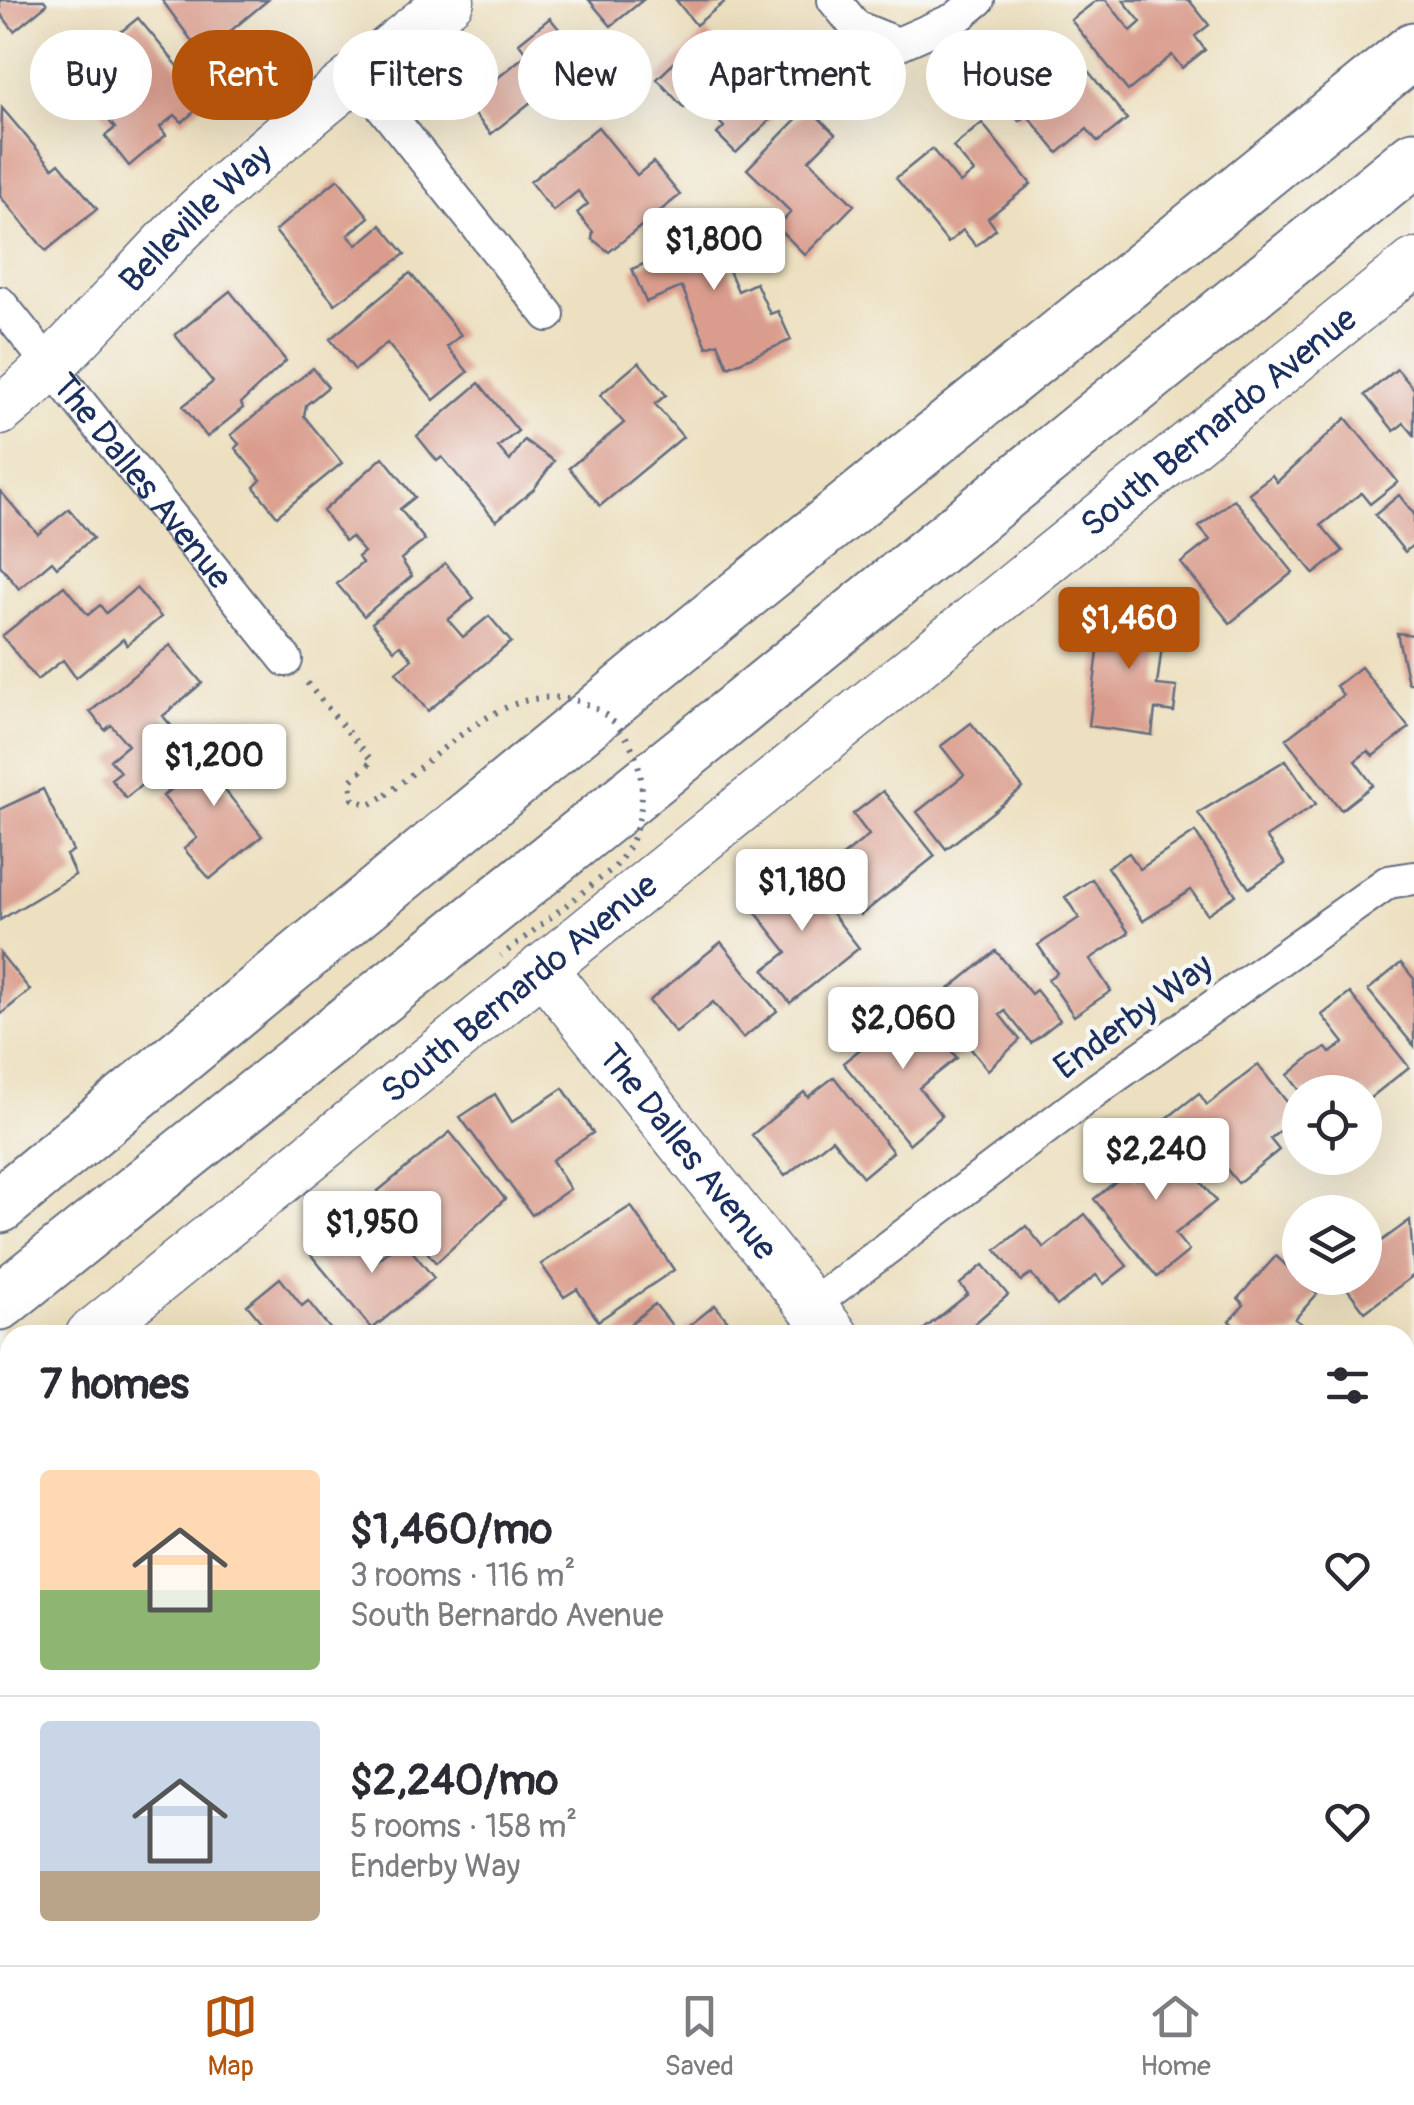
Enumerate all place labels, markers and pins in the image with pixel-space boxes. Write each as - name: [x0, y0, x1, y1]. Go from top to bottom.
- pin: $1,800: [633, 208, 795, 293]
- pin: $1,460: [1048, 587, 1210, 672]
- pin: $1,200: [133, 724, 295, 809]
- pin: $1,180: [721, 849, 883, 934]
- pin: $2,060: [822, 987, 984, 1072]
- pin: $2,240: [1075, 1118, 1237, 1203]
- pin: $1,950: [291, 1191, 453, 1276]

